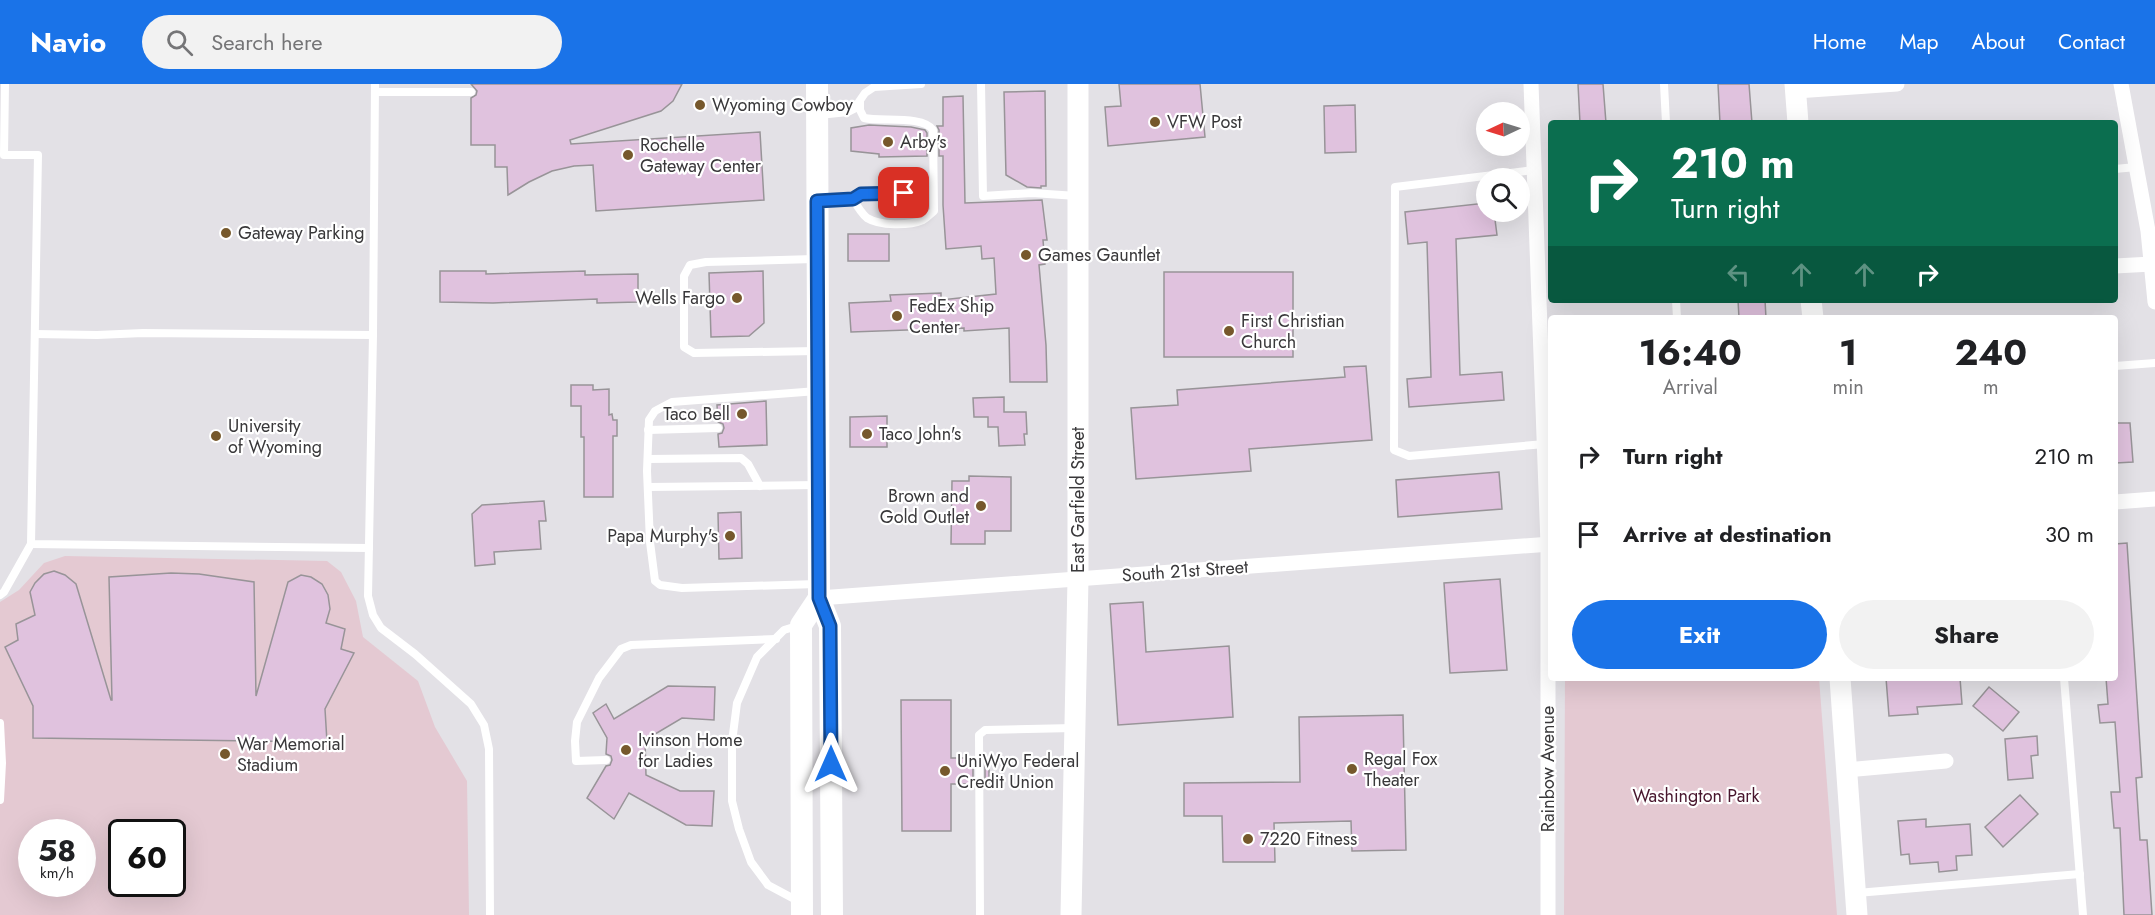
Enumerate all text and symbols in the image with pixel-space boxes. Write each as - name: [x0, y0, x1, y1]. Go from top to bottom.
- search box: [142, 15, 562, 69]
- text: Navio: [30, 22, 106, 63]
- icon: search: [163, 26, 196, 59]
- text: Search here: [211, 26, 322, 58]
- text: Home: [1813, 27, 1866, 57]
- text: Map: [1899, 27, 1939, 57]
- text: About: [1972, 27, 2025, 57]
- text: Contact: [2058, 27, 2125, 57]
- place label: Wyoming Cowboy: [712, 92, 853, 118]
- marker: Wyoming Cowboy: [693, 98, 707, 112]
- north arrow: [1476, 102, 1530, 156]
- map controls: [1476, 102, 1530, 222]
- place label: VFW Post: [1167, 109, 1243, 135]
- marker: VFW Post: [1148, 115, 1162, 129]
- place label: Arby's: [900, 129, 947, 155]
- place label: Rochelle Gateway Center: [640, 132, 762, 179]
- text: 210 m: [1671, 133, 1795, 194]
- marker: Arby's: [881, 135, 895, 149]
- icon: right: [1572, 144, 1650, 222]
- marker: Rochelle Gateway Center: [621, 148, 635, 162]
- pin: [878, 167, 929, 218]
- button: search: [1476, 168, 1530, 222]
- icon: arrive: [887, 176, 920, 209]
- text: Turn right: [1671, 189, 1779, 228]
- place label: Gateway Parking: [238, 220, 365, 246]
- marker: Gateway Parking: [219, 226, 233, 240]
- place label: Games Gauntlet: [1038, 242, 1161, 268]
- marker: Games Gauntlet: [1019, 248, 1033, 262]
- icon: left: [1722, 258, 1755, 291]
- icon: ahead: [1785, 258, 1818, 291]
- icon: ahead: [1848, 258, 1881, 291]
- icon: right: [1911, 258, 1944, 291]
- place label: Wells Fargo: [635, 285, 725, 311]
- marker: Wells Fargo: [730, 291, 744, 305]
- place label: FedEx Ship Center: [909, 293, 994, 340]
- place label: First Christian Church: [1241, 308, 1345, 355]
- marker: FedEx Ship Center: [890, 309, 904, 323]
- marker: First Christian Church: [1222, 324, 1236, 338]
- text: 16:40: [1639, 326, 1742, 378]
- text: 1: [1839, 326, 1857, 378]
- text: 240: [1955, 326, 2027, 378]
- text: Arrival: [1663, 373, 1718, 402]
- text: min: [1833, 373, 1864, 402]
- text: m: [1983, 373, 1999, 402]
- place label: Taco Bell: [663, 401, 730, 427]
- marker: Taco Bell: [735, 407, 749, 421]
- place label: University of Wyoming: [228, 413, 322, 460]
- place label: Taco John's: [879, 421, 961, 447]
- street label: East Garfield Street: [1065, 426, 1091, 573]
- marker: Taco John's: [860, 427, 874, 441]
- marker: University of Wyoming: [209, 429, 223, 443]
- icon: right: [1572, 440, 1605, 473]
- text: Turn right: [1623, 440, 1723, 472]
- text: 210 m: [2035, 440, 2094, 472]
- place label: Brown and Gold Outlet: [880, 483, 970, 530]
- marker: Brown and Gold Outlet: [974, 499, 988, 513]
- icon: arrive: [1572, 518, 1605, 551]
- text: Arrive at destination: [1623, 518, 1832, 550]
- text: 30 m: [2045, 518, 2094, 550]
- place label: Papa Murphy's: [607, 523, 718, 549]
- marker: Papa Murphy's: [723, 529, 737, 543]
- street label: South 21st Street: [1121, 554, 1250, 588]
- button: Exit: [1572, 600, 1827, 669]
- button: Share: [1839, 600, 2094, 669]
- street label: Rainbow Avenue: [1535, 706, 1561, 832]
- place label: Ivinson Home for Ladies: [638, 727, 742, 774]
- place label: War Memorial Stadium: [237, 731, 345, 778]
- position arrow: [799, 732, 863, 796]
- marker: Ivinson Home for Ladies: [619, 743, 633, 757]
- place label: Regal Fox Theater: [1364, 746, 1438, 793]
- marker: War Memorial Stadium: [218, 747, 232, 761]
- place label: UniWyo Federal Credit Union: [957, 748, 1079, 795]
- marker: Regal Fox Theater: [1345, 762, 1359, 776]
- marker: UniWyo Federal Credit Union: [938, 764, 952, 778]
- park label: Washington Park: [1633, 783, 1759, 809]
- speed limit sign: 60: [108, 819, 186, 897]
- place label: 7220 Fitness: [1260, 826, 1357, 852]
- text: 58: [38, 829, 76, 872]
- marker: 7220 Fitness: [1241, 832, 1255, 846]
- text: km/h: [40, 862, 74, 884]

